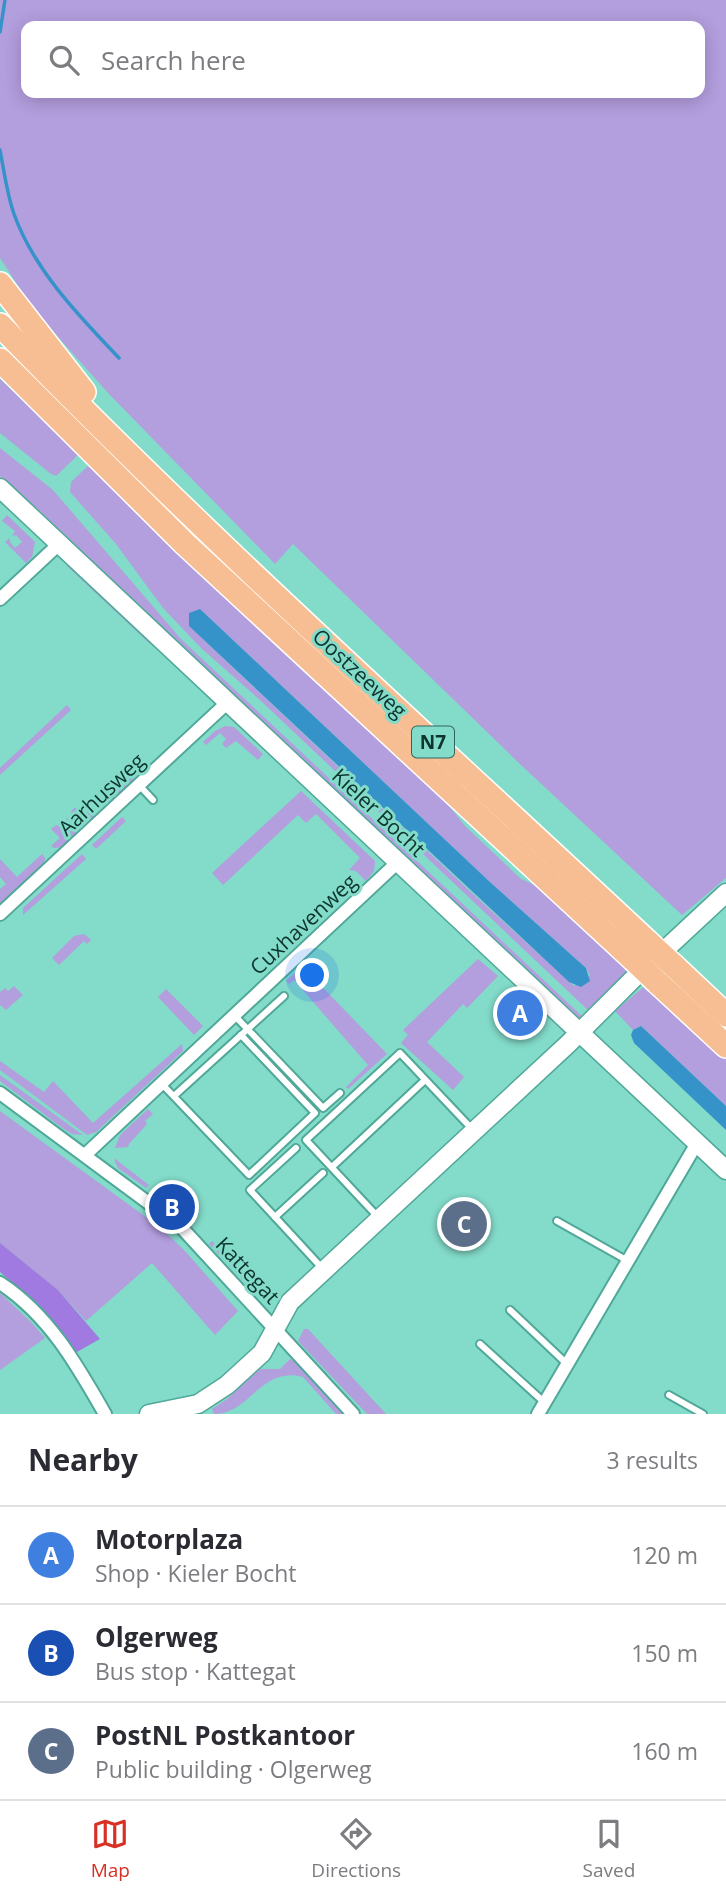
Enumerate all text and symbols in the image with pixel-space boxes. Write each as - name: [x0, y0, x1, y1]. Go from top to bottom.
- search box: [21, 21, 705, 98]
- icon: search: [45, 41, 83, 79]
- text: Search here: [101, 42, 246, 78]
- street label: Oostzeeweg: [307, 622, 413, 724]
- road number: N7: [412, 726, 454, 758]
- street label: Aarhusweg: [52, 747, 150, 841]
- street label: Kieler Bocht: [326, 762, 432, 862]
- street label: Cuxhavenweg: [244, 867, 362, 981]
- your location: [295, 958, 329, 992]
- pin: A: [497, 987, 543, 1039]
- pin: B: [149, 1181, 195, 1233]
- pin: C: [441, 1198, 487, 1250]
- street label: Kattegat: [210, 1231, 286, 1309]
- text: Nearby: [28, 1439, 138, 1480]
- text: 3 results: [607, 1444, 698, 1476]
- text: Motorplaza: [95, 1521, 243, 1557]
- text: A: [43, 1539, 59, 1571]
- text: 120 m: [631, 1539, 698, 1571]
- text: Shop · Kieler Bocht: [95, 1557, 297, 1589]
- text: Olgerweg: [95, 1619, 218, 1655]
- text: B: [43, 1637, 59, 1669]
- text: 150 m: [631, 1637, 698, 1669]
- text: Bus stop · Kattegat: [95, 1655, 296, 1687]
- text: PostNL Postkantoor: [95, 1717, 355, 1753]
- text: C: [44, 1735, 58, 1767]
- text: 160 m: [631, 1735, 698, 1767]
- text: Public building · Olgerweg: [95, 1753, 372, 1785]
- tab: Map: [91, 1815, 130, 1883]
- tab: Directions: [311, 1815, 401, 1883]
- tab: Saved: [583, 1815, 635, 1883]

